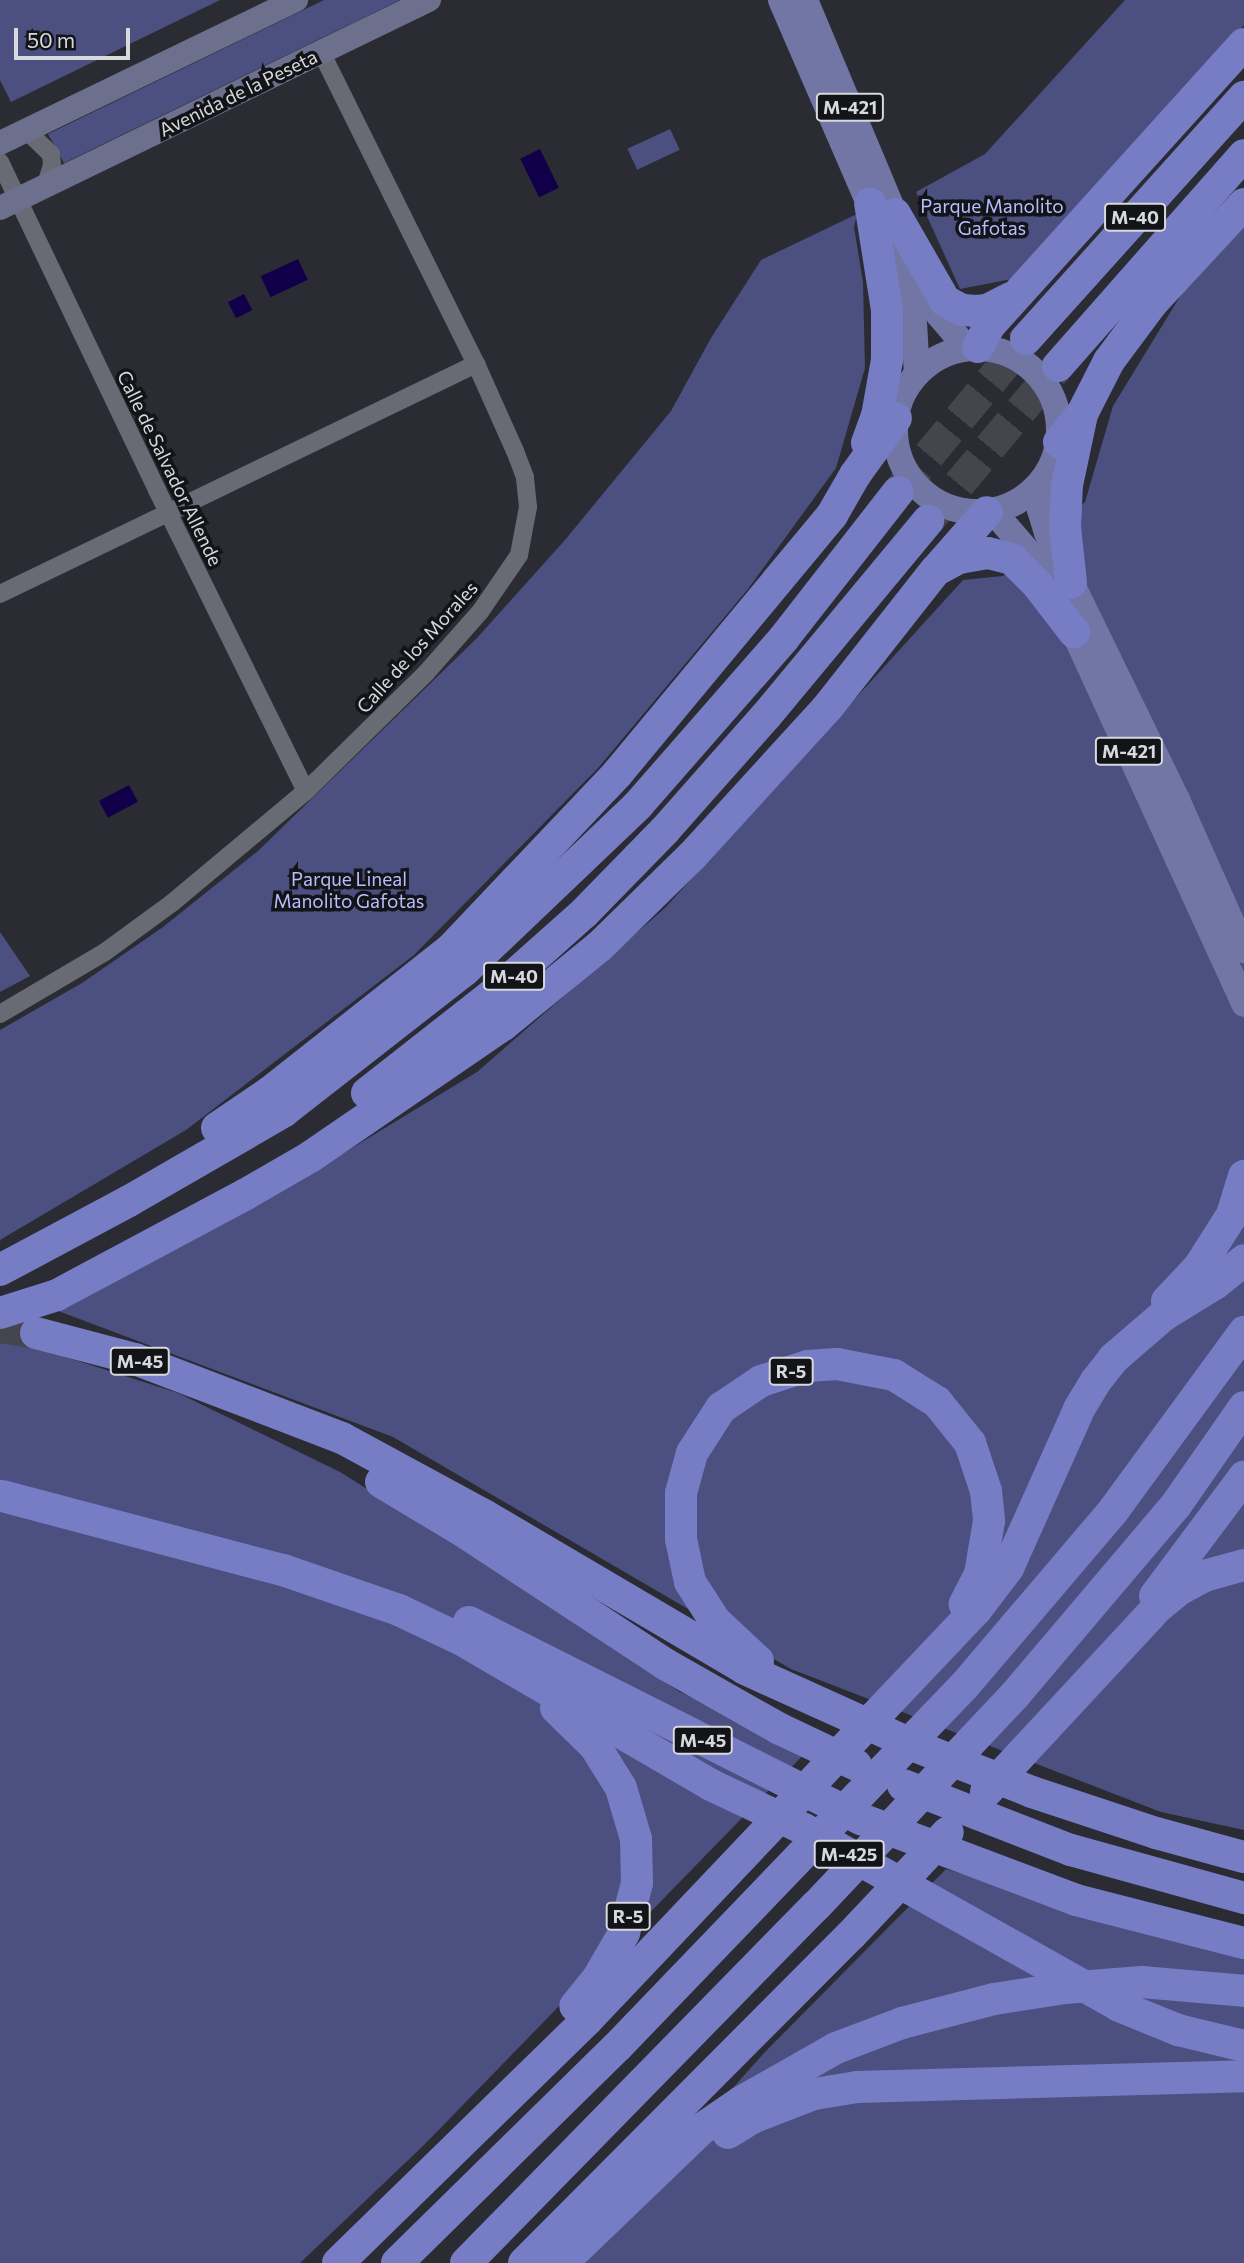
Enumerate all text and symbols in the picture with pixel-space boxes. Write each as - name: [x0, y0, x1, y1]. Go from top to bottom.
- scale bar: [18, 14, 133, 58]
- text: 50 m: [27, 27, 75, 52]
- street label: Avenida de la Peseta: [155, 45, 321, 141]
- road number: M-421: [815, 92, 885, 122]
- park label: Parque Manolito Gafotas: [920, 195, 1064, 239]
- road number: M-40: [1104, 202, 1166, 232]
- street label: Calle de Salvador Allende: [113, 367, 227, 569]
- street label: Calle de los Morales: [352, 576, 482, 718]
- road number: M-421: [1094, 736, 1164, 766]
- park label: Parque Lineal Manolito Gafotas: [273, 868, 425, 912]
- road number: M-40: [482, 961, 546, 990]
- road number: M-45: [108, 1346, 172, 1376]
- road number: R-5: [768, 1356, 814, 1386]
- road number: M-45: [672, 1726, 734, 1755]
- road number: M-425: [812, 1840, 886, 1868]
- road number: R-5: [605, 1902, 651, 1930]

